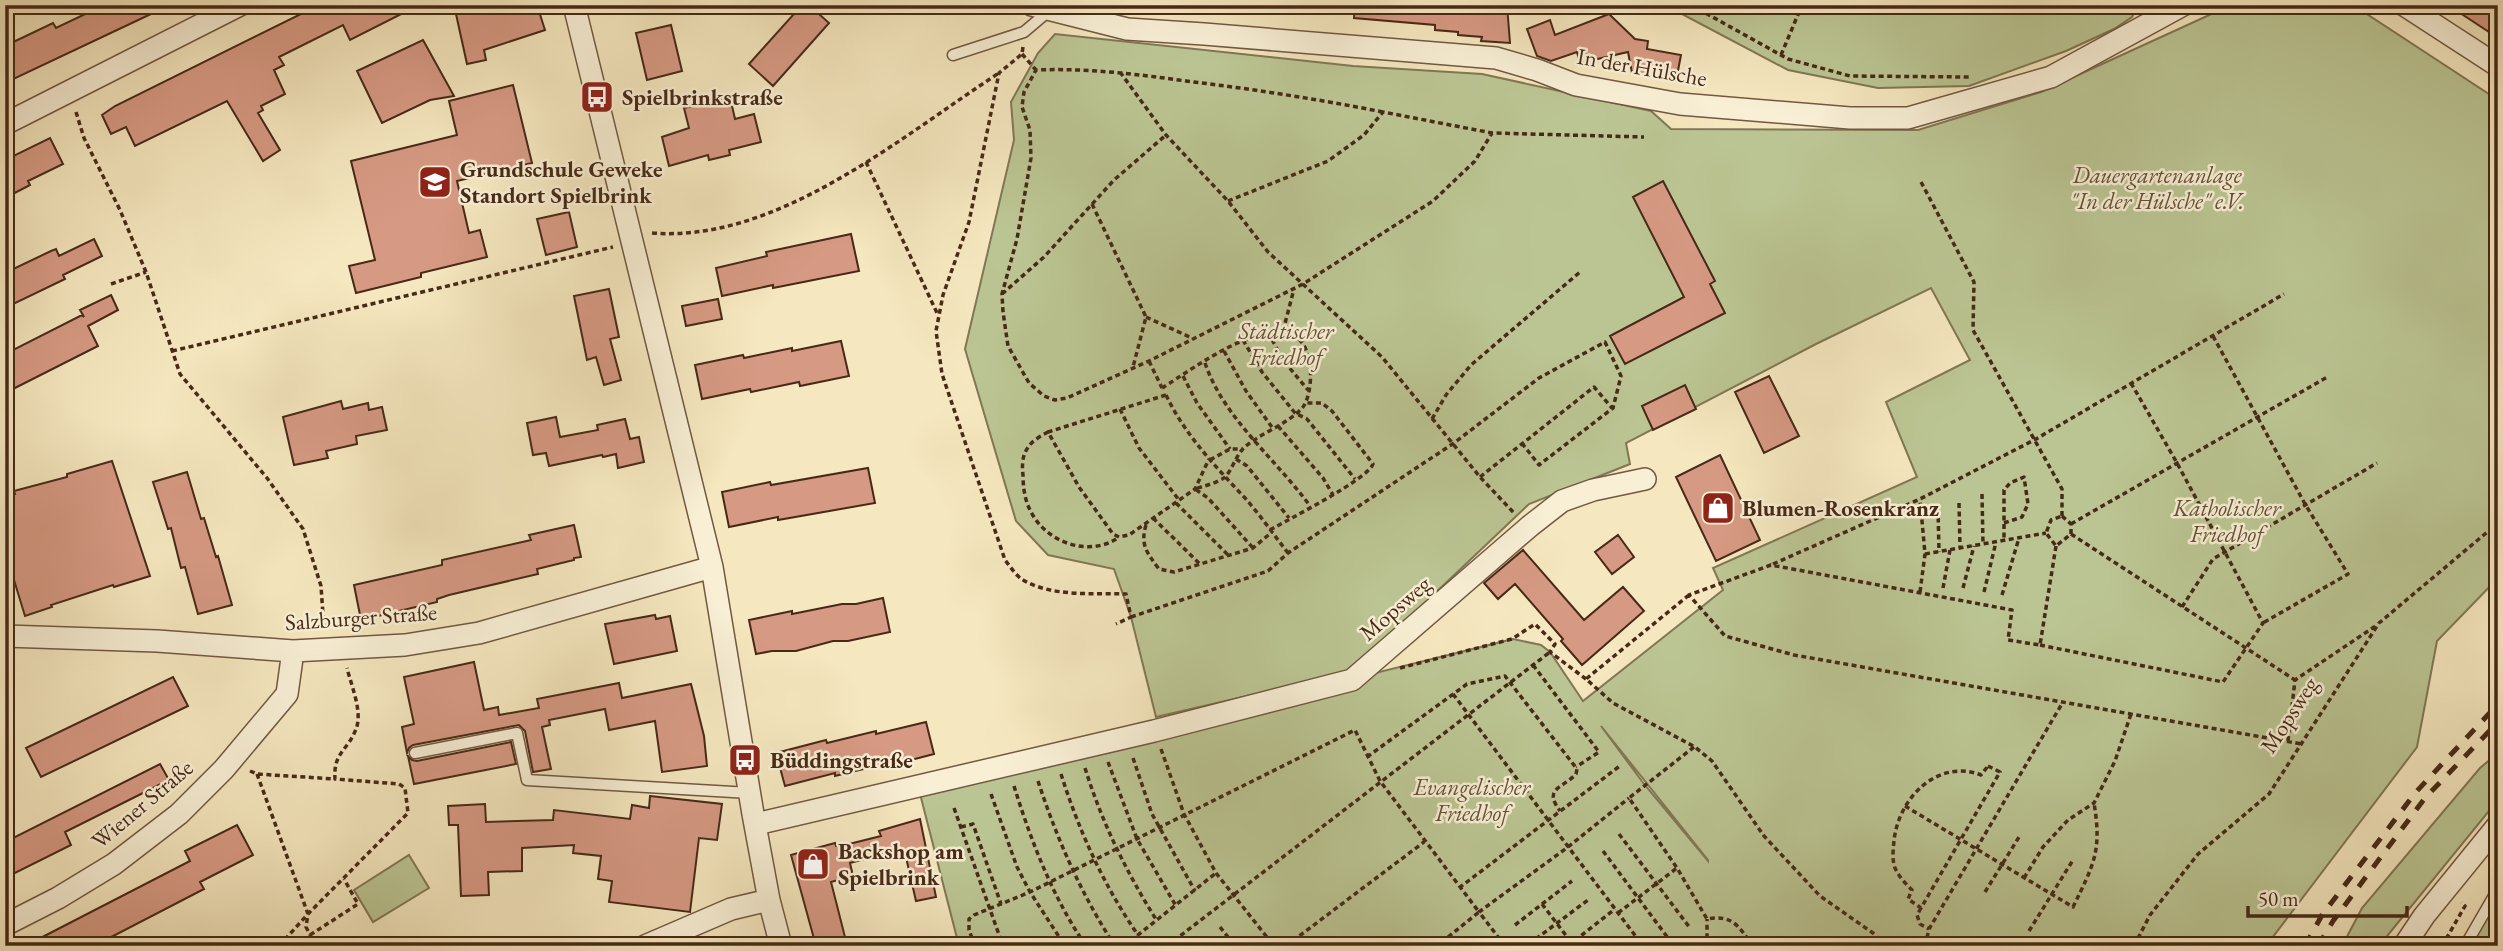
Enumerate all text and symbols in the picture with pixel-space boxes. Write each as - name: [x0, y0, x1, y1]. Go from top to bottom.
- street label: In der Hülsche: [1575, 41, 1709, 93]
- bus stop icon: Spielbrinkstraße: [578, 78, 616, 116]
- place label: Spielbrinkstraße: [622, 82, 783, 112]
- place label: Grundschule Geweke Standort Spielbrink: [460, 154, 663, 210]
- park label: Dauergartenanlage "In der Hülsche" e.V.: [2070, 160, 2245, 216]
- school or university icon: Grundschule Geweke Standort Spielbrink: [416, 163, 454, 201]
- park label: Städtischer Friedhof: [1238, 316, 1335, 372]
- shop icon: Blumen-Rosenkranz: [1699, 489, 1737, 527]
- place label: Blumen-Rosenkranz: [1742, 493, 1939, 523]
- park label: Katholischer Friedhof: [2172, 493, 2282, 549]
- street label: Mopsweg: [1353, 568, 1438, 647]
- street label: Salzburger Straße: [284, 597, 438, 637]
- street label: Mopsweg: [2253, 670, 2325, 759]
- bus stop icon: Büddingstraße: [726, 741, 764, 779]
- place label: Büddingstraße: [770, 745, 913, 775]
- street label: Wiener Straße: [85, 753, 199, 855]
- park label: Evangelischer Friedhof: [1413, 772, 1532, 828]
- place label: Backshop am Spielbrink: [838, 836, 964, 892]
- shop icon: Backshop am Spielbrink: [794, 845, 832, 883]
- scale bar: [2248, 874, 2407, 918]
- text: 50 m: [2258, 885, 2299, 912]

